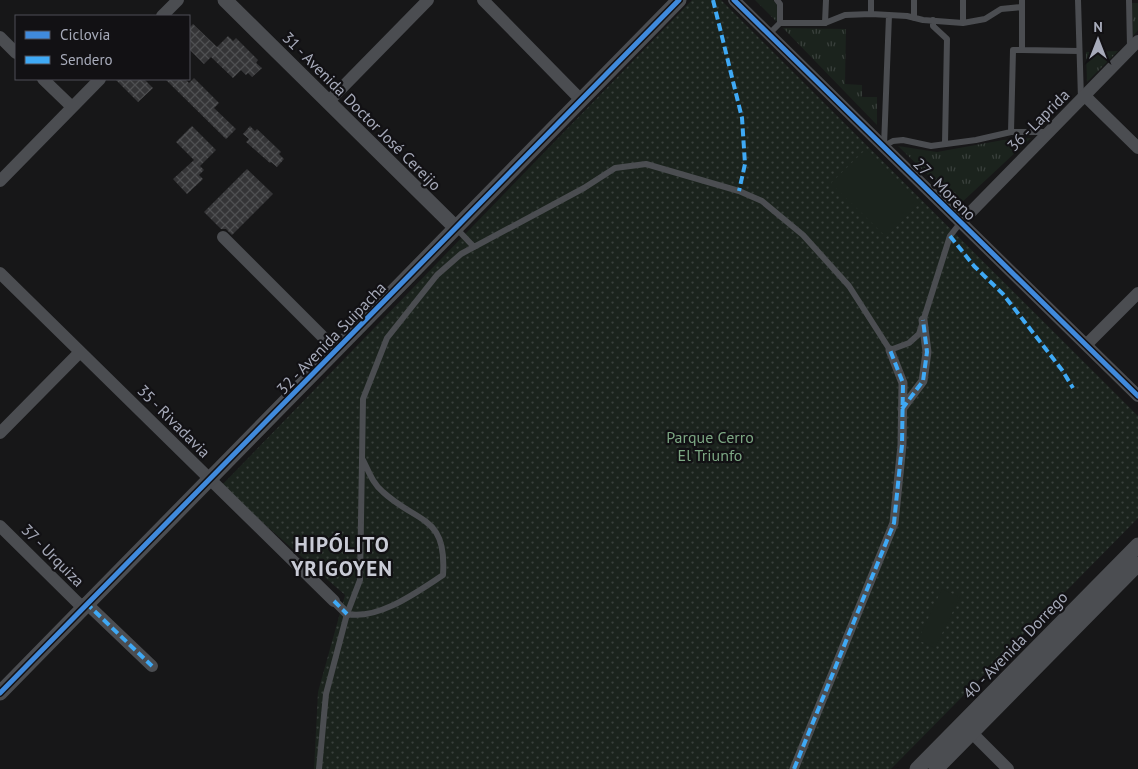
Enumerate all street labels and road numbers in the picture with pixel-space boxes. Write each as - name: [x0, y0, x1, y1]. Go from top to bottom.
- street label: 31 - Avenida Doctor José Cereijo: [278, 27, 446, 195]
- street label: 36 - Laprida: [1003, 85, 1073, 155]
- street label: 27 - Moreno: [909, 153, 981, 225]
- street label: 32 - Avenida Suipacha: [272, 277, 390, 399]
- street label: 35 - Rivadavia: [133, 380, 215, 462]
- street label: 37 - Urquiza: [17, 519, 89, 591]
- street label: 40 - Avenida Dorrego: [958, 587, 1072, 703]

